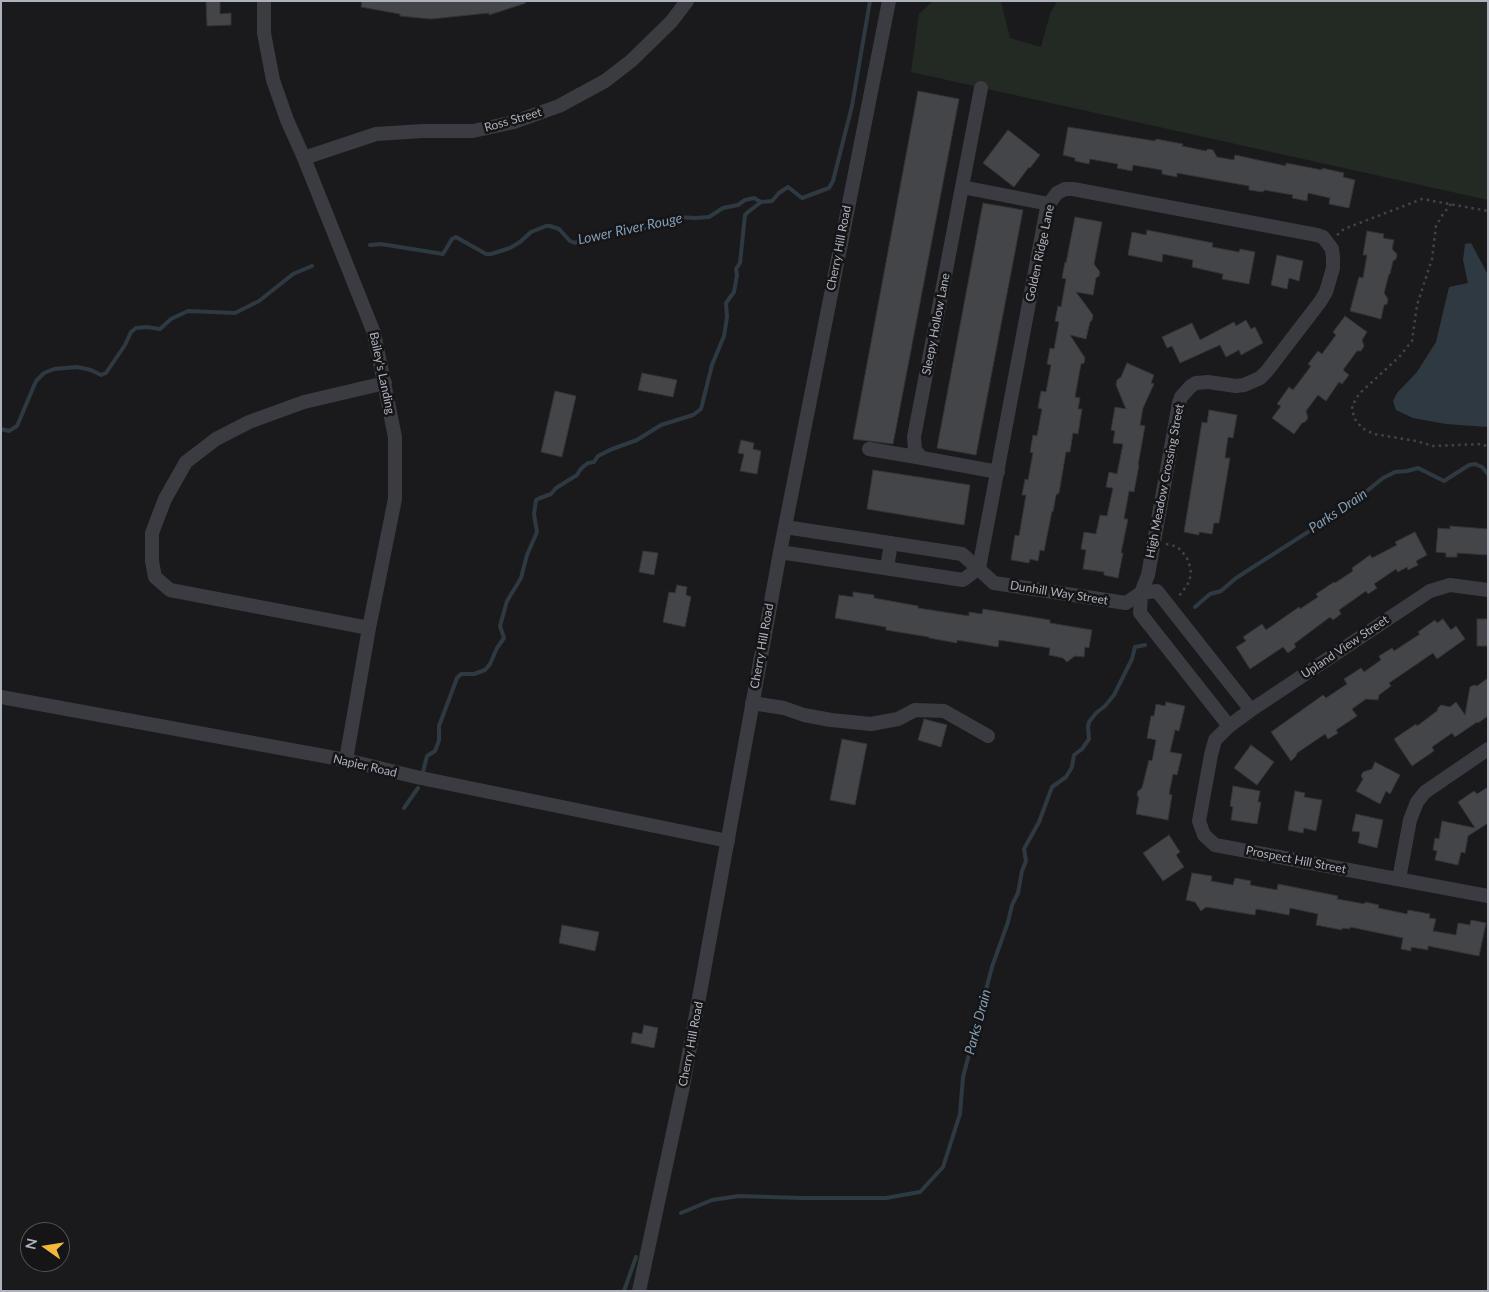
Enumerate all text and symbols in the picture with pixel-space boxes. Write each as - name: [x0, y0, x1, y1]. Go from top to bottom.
- street label: Ross Street: [483, 105, 543, 135]
- street label: Golden Ridge Lane: [1023, 203, 1057, 303]
- street label: Cherry Hill Road: [824, 204, 854, 292]
- water label: Lower River Rouge: [576, 210, 684, 248]
- street label: Sleepy Hollow Lane: [919, 272, 953, 376]
- street label: Bailey's Landing: [366, 331, 398, 415]
- street label: High Meadow Crossing Street: [1143, 403, 1187, 559]
- water label: Parks Drain: [1306, 485, 1370, 537]
- street label: Dunhill Way Street: [1009, 578, 1109, 608]
- street label: Cherry Hill Road: [747, 602, 777, 690]
- street label: Upland View Street: [1299, 613, 1391, 681]
- street label: Napier Road: [332, 752, 398, 780]
- street label: Prospect Hill Street: [1245, 843, 1347, 877]
- water label: Parks Drain: [961, 988, 995, 1056]
- street label: Cherry Hill Road: [676, 1000, 706, 1088]
- north arrow: [20, 1222, 70, 1272]
- text: N: [21, 1237, 40, 1251]

